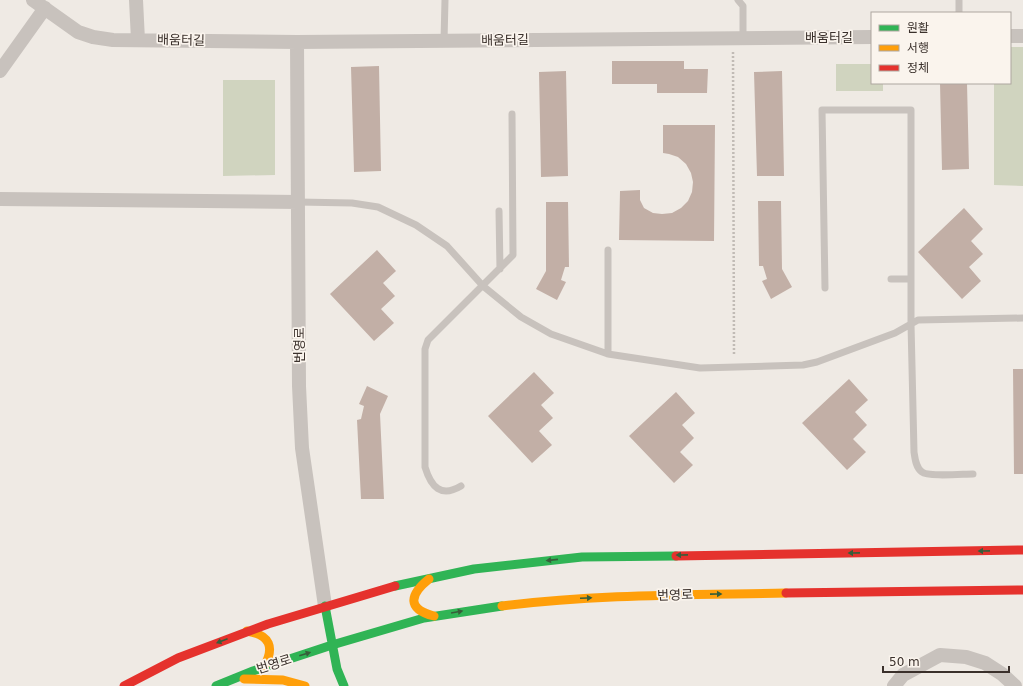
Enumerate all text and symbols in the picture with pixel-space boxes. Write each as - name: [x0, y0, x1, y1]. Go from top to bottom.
- legend: [871, 12, 1011, 84]
- text: 원활: [907, 21, 929, 35]
- street label: 배움터길: [805, 30, 853, 45]
- street label: 배움터길: [157, 32, 205, 48]
- street label: 배움터길: [481, 32, 529, 48]
- text: 서행: [907, 41, 929, 55]
- text: 정체: [907, 61, 929, 75]
- street label: 번영로: [292, 327, 307, 363]
- one-way arrow: [977, 548, 990, 554]
- one-way arrow: [847, 550, 860, 556]
- one-way arrow: [675, 552, 688, 558]
- one-way arrow: [546, 557, 558, 564]
- street label: 번영로: [657, 587, 693, 603]
- one-way arrow: [710, 591, 723, 597]
- one-way arrow: [580, 595, 592, 602]
- one-way arrow: [451, 609, 463, 615]
- one-way arrow: [215, 638, 227, 644]
- scale bar: [883, 648, 1009, 674]
- one-way arrow: [299, 650, 311, 656]
- street label: 번영로: [255, 651, 293, 677]
- text: 50 m: [889, 655, 920, 669]

